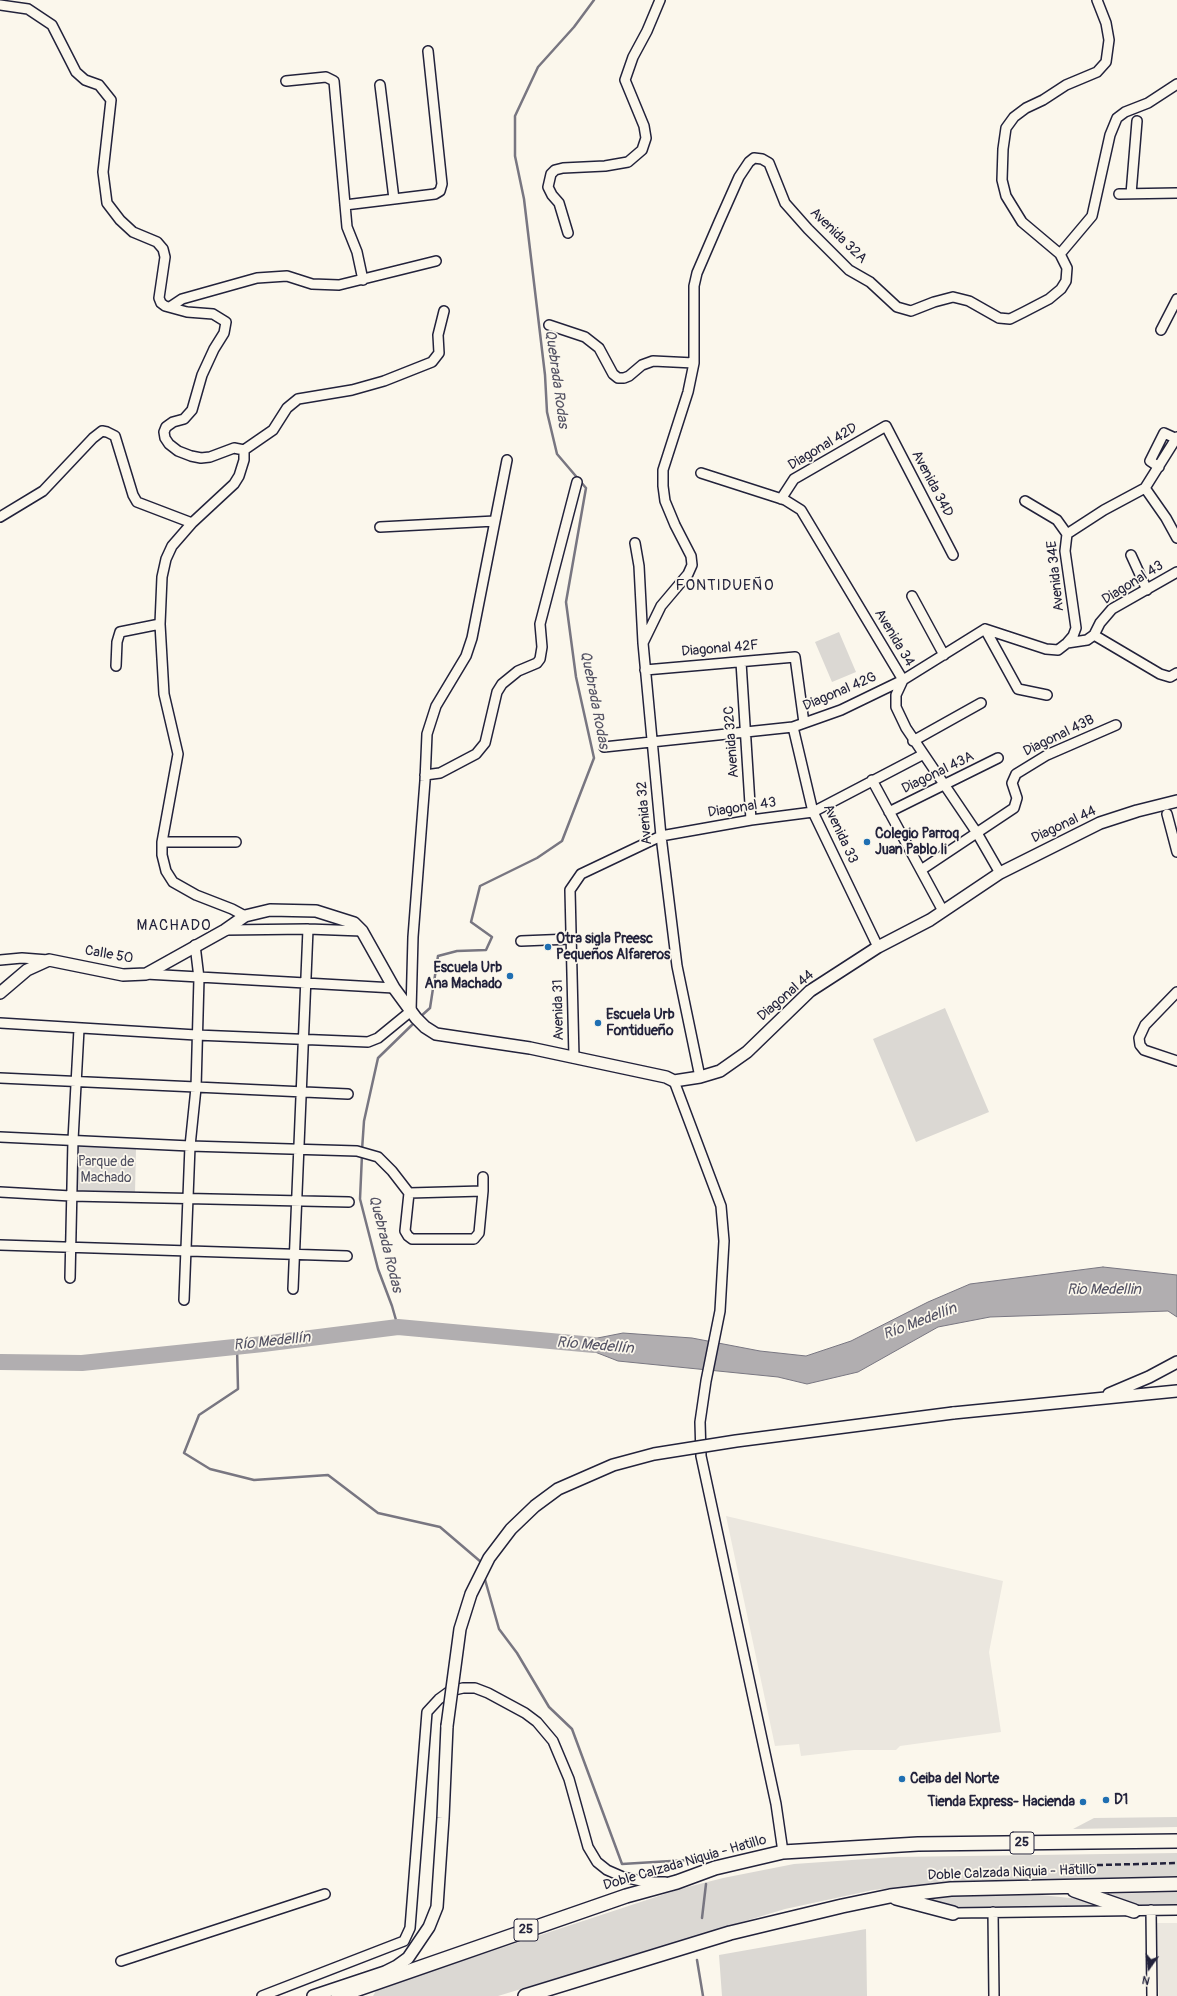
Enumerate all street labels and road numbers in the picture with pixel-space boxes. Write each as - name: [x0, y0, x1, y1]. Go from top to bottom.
- street label: Avenida 32A: [806, 205, 870, 267]
- street label: Diagonal 42D: [785, 420, 861, 474]
- street label: Avenida 34D: [908, 448, 956, 520]
- street label: Avenida 34E: [1044, 540, 1068, 612]
- street label: Diagonal 43: [1099, 558, 1167, 608]
- street label: Avenida 34: [870, 606, 918, 670]
- street label: Diagonal 42F: [681, 637, 759, 661]
- street label: Diagonal 42G: [801, 669, 879, 715]
- street label: Avenida 32C: [721, 705, 743, 779]
- street label: Diagonal 43B: [1021, 712, 1097, 760]
- street label: Diagonal 43A: [899, 748, 977, 798]
- street label: Avenida 32: [634, 781, 656, 845]
- street label: Diagonal 43: [707, 794, 777, 822]
- street label: Avenida 33: [819, 802, 861, 866]
- street label: Diagonal 44: [1029, 803, 1099, 847]
- street label: Calle 50: [83, 942, 135, 968]
- street label: Diagonal 44: [754, 967, 818, 1025]
- street label: Avenida 31: [550, 979, 568, 1041]
- street label: Doble Calzada Niquia - Hatillo: [601, 1832, 769, 1894]
- road number: 25: [1010, 1832, 1034, 1854]
- street label: Doble Calzada Niquia - Hatillo: [927, 1862, 1097, 1884]
- road number: 25: [514, 1919, 538, 1941]

